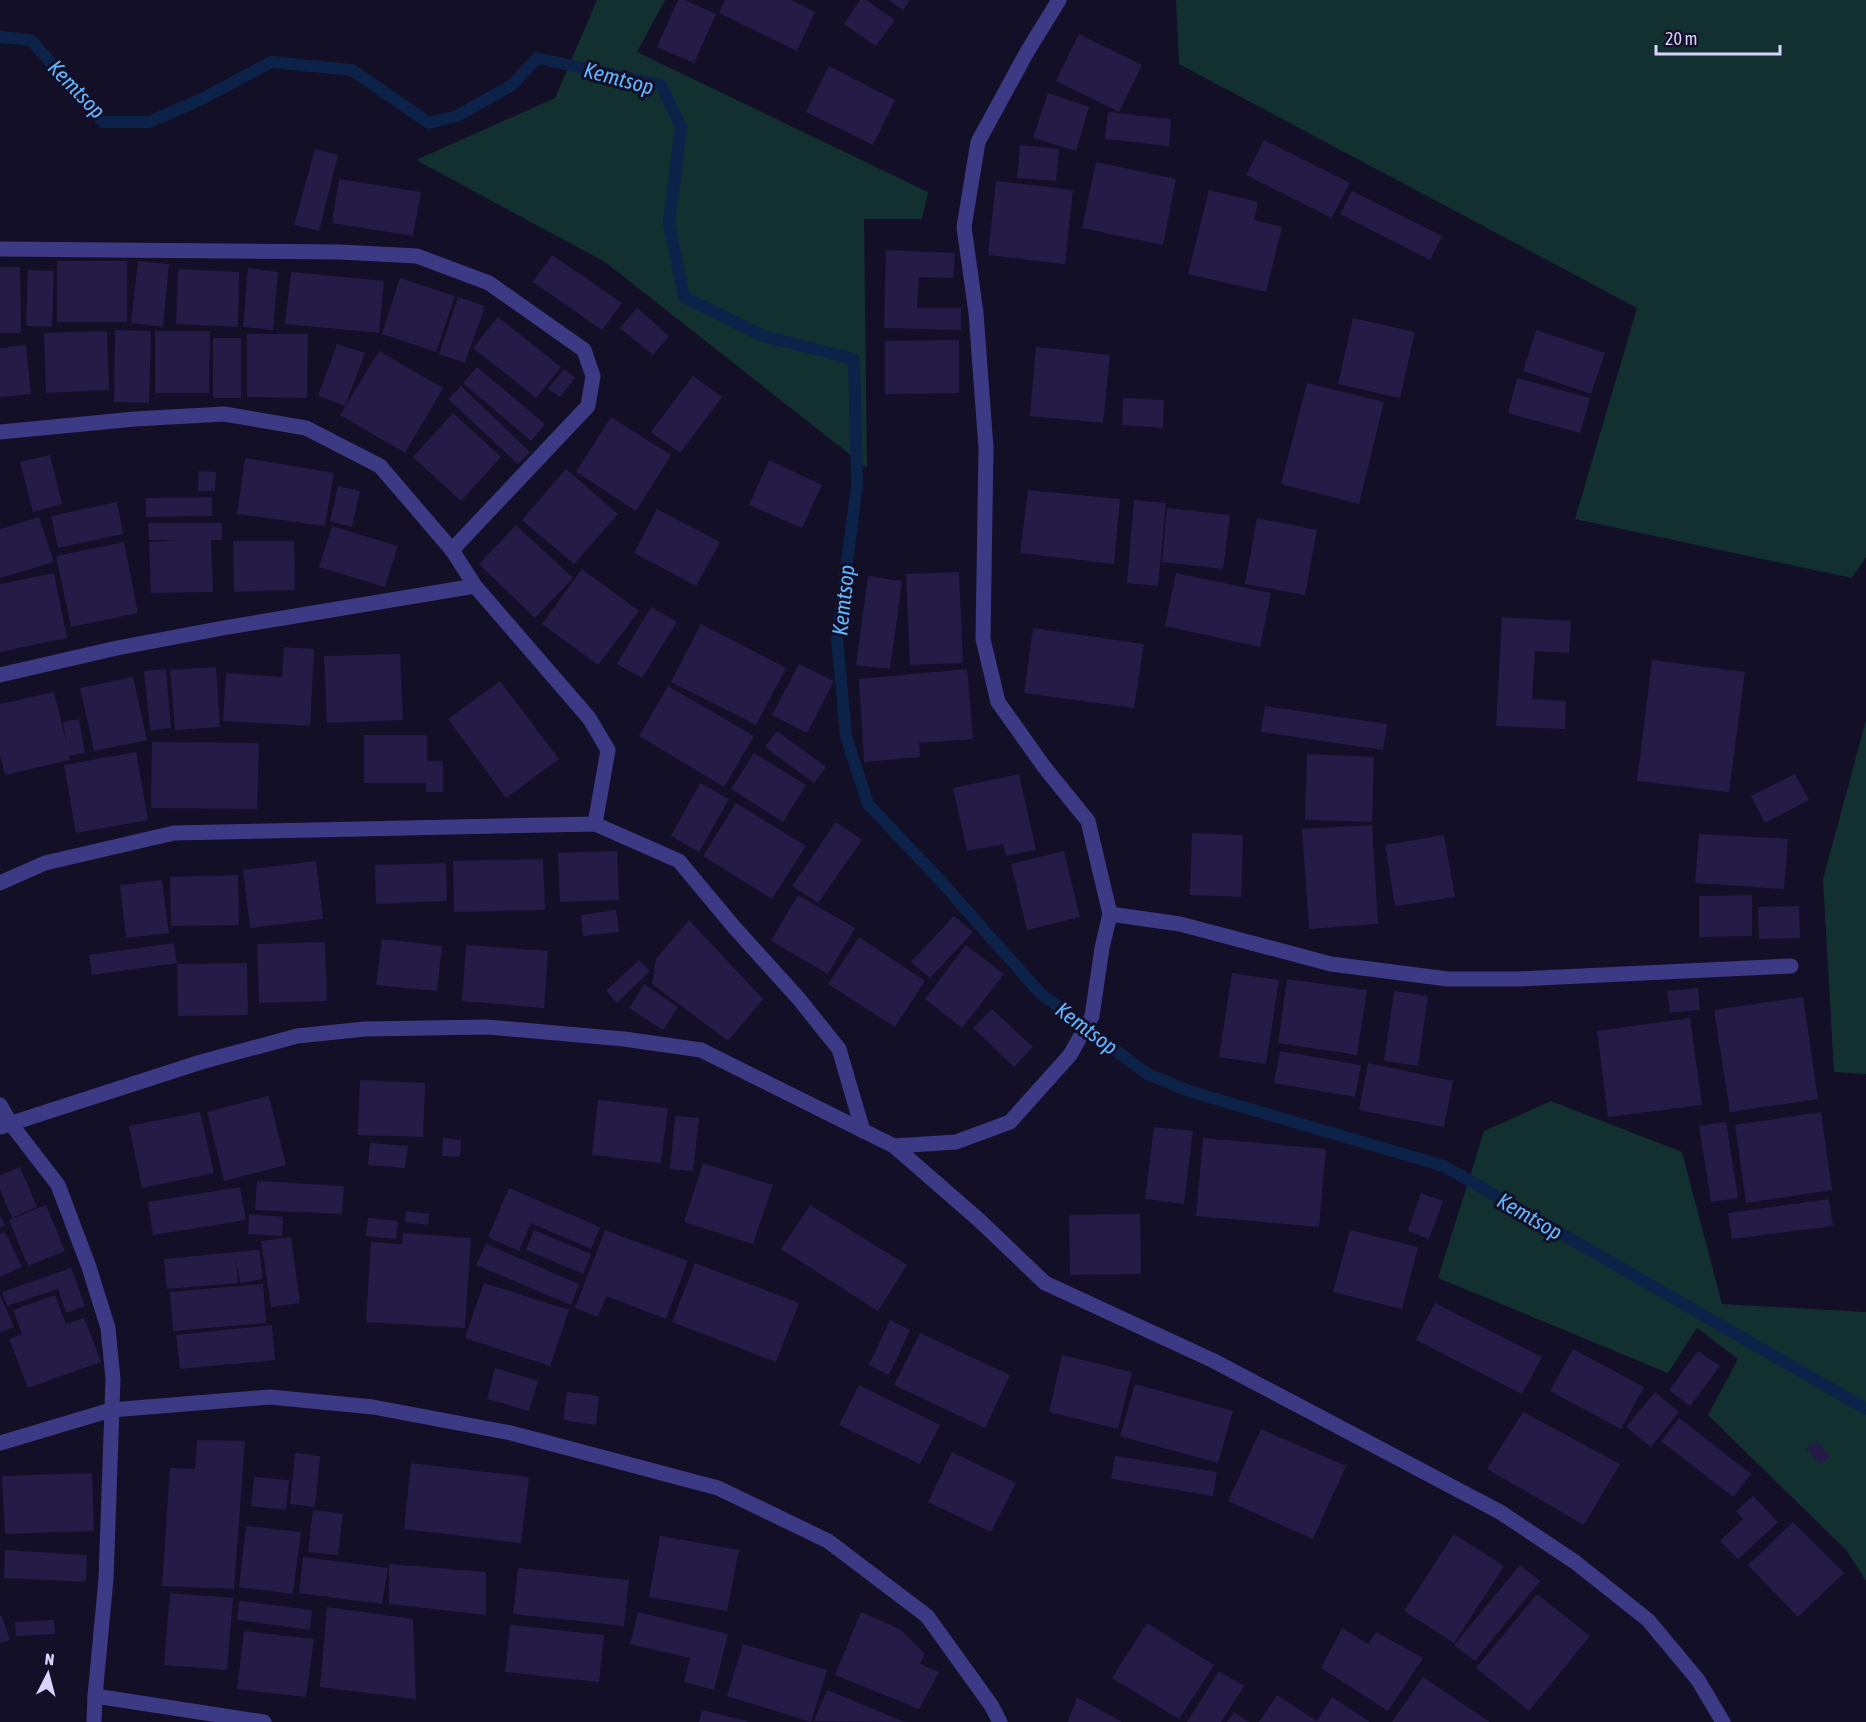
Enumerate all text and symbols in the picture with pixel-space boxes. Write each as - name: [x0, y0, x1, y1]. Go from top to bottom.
- scale bar: [1656, 18, 1780, 56]
- text: 20 m: [1665, 28, 1697, 49]
- water label: Kemtsop: [43, 54, 111, 124]
- water label: Kemtsop: [581, 56, 657, 100]
- water label: Kemtsop: [826, 563, 860, 637]
- water label: Kemtsop: [1051, 996, 1123, 1060]
- water label: Kemtsop: [1493, 1187, 1567, 1245]
- north arrow: [18, 1644, 78, 1704]
- text: N: [44, 1650, 55, 1669]

